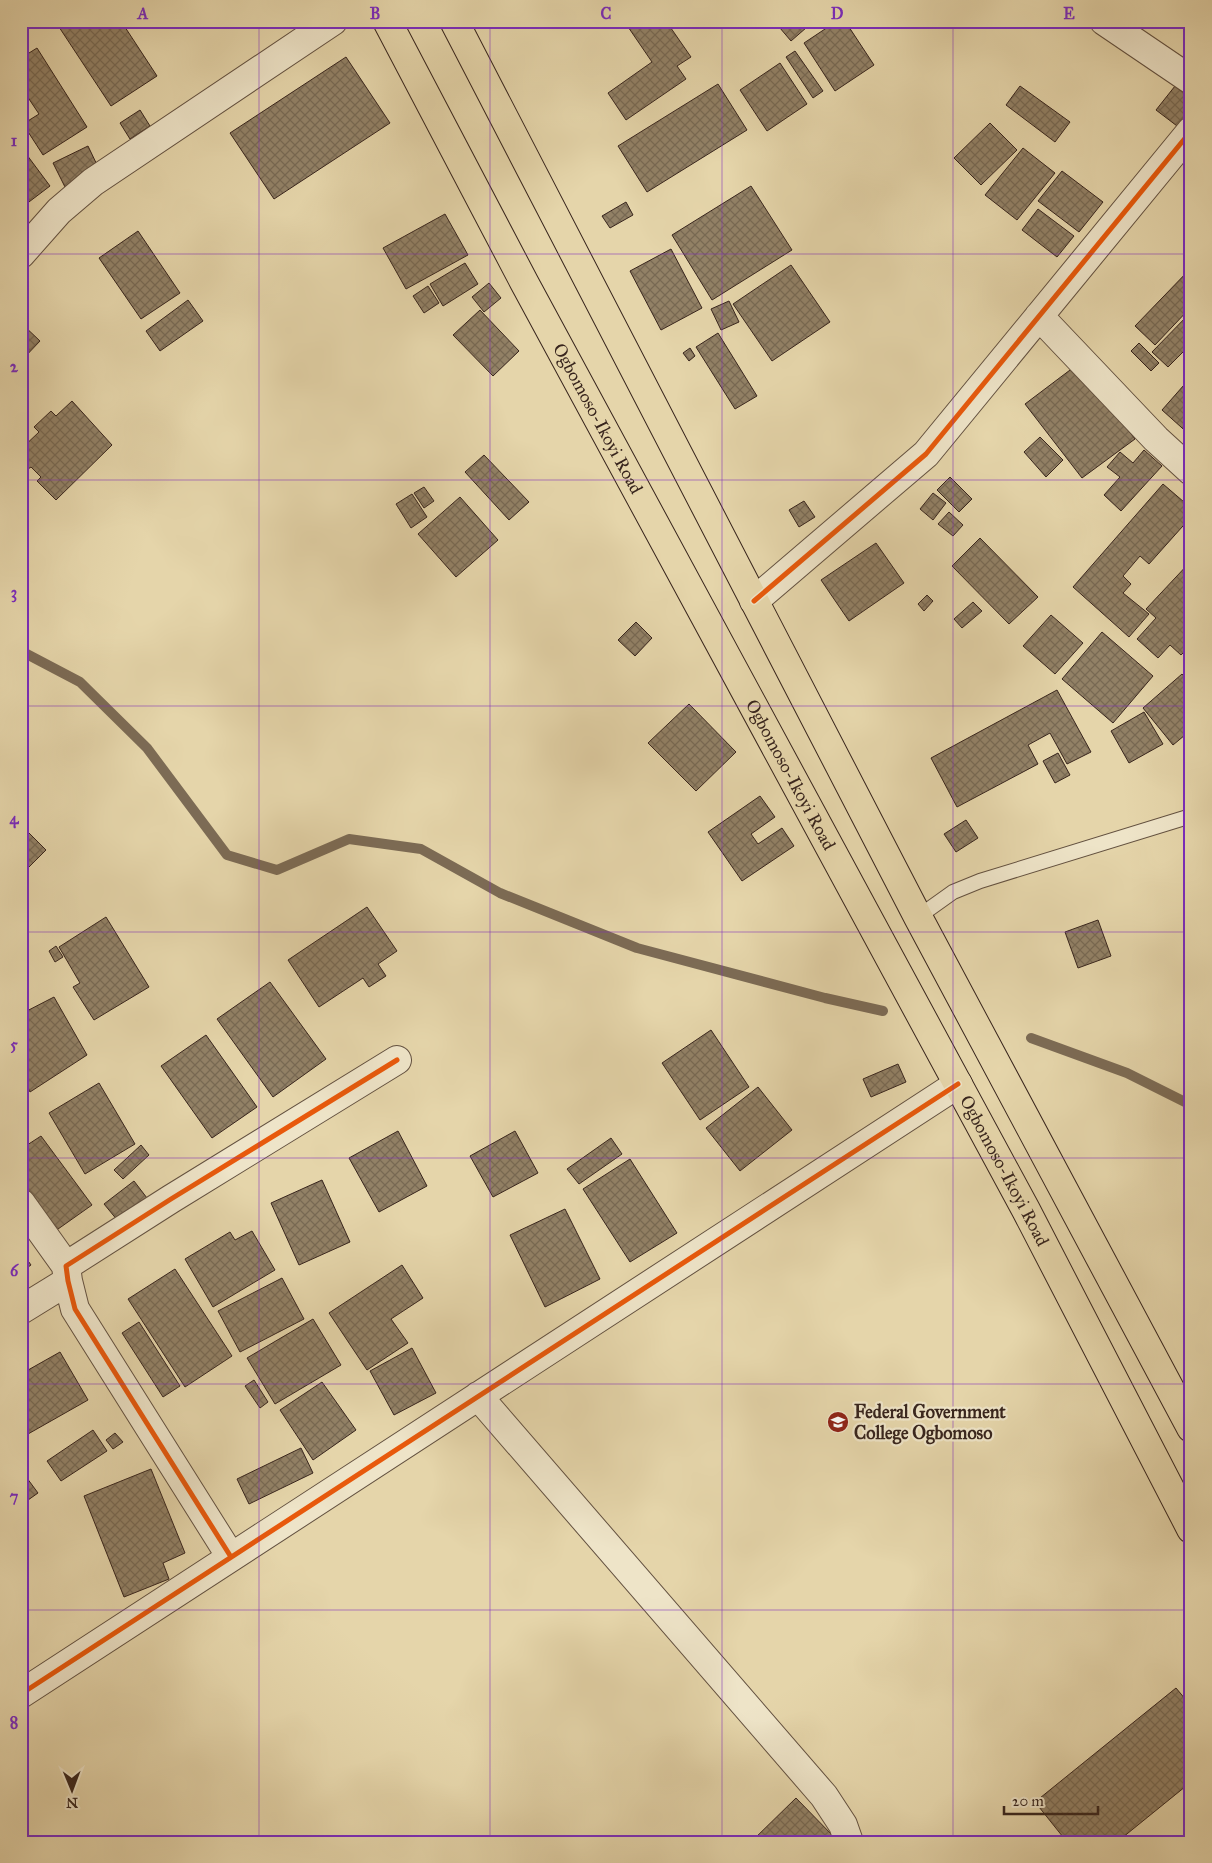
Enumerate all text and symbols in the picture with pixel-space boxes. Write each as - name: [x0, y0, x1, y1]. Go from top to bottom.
- text: A: [137, 4, 149, 23]
- text: B: [370, 4, 380, 23]
- text: C: [601, 4, 612, 23]
- text: D: [831, 4, 844, 23]
- text: E: [1063, 4, 1075, 23]
- text: 1: [11, 131, 18, 150]
- street label: Ogbomoso-Ikoyi Road: [548, 339, 648, 498]
- text: 2: [10, 357, 19, 376]
- text: 3: [11, 583, 17, 603]
- street label: Ogbomoso-Ikoyi Road: [741, 696, 840, 854]
- text: 4: [10, 809, 20, 829]
- text: 5: [10, 1035, 18, 1054]
- street label: Ogbomoso-Ikoyi Road: [955, 1091, 1054, 1250]
- text: 6: [10, 1261, 19, 1280]
- place label: Federal Government College Ogbomoso: [854, 1401, 1006, 1445]
- school or university icon: Federal Government College Ogbomoso: [826, 1410, 850, 1434]
- text: 7: [10, 1487, 19, 1506]
- text: 8: [10, 1713, 18, 1732]
- north arrow: [48, 1766, 98, 1816]
- scale bar: [1004, 1783, 1098, 1815]
- text: 20 m: [1012, 1792, 1044, 1810]
- text: N: [66, 1794, 78, 1811]

